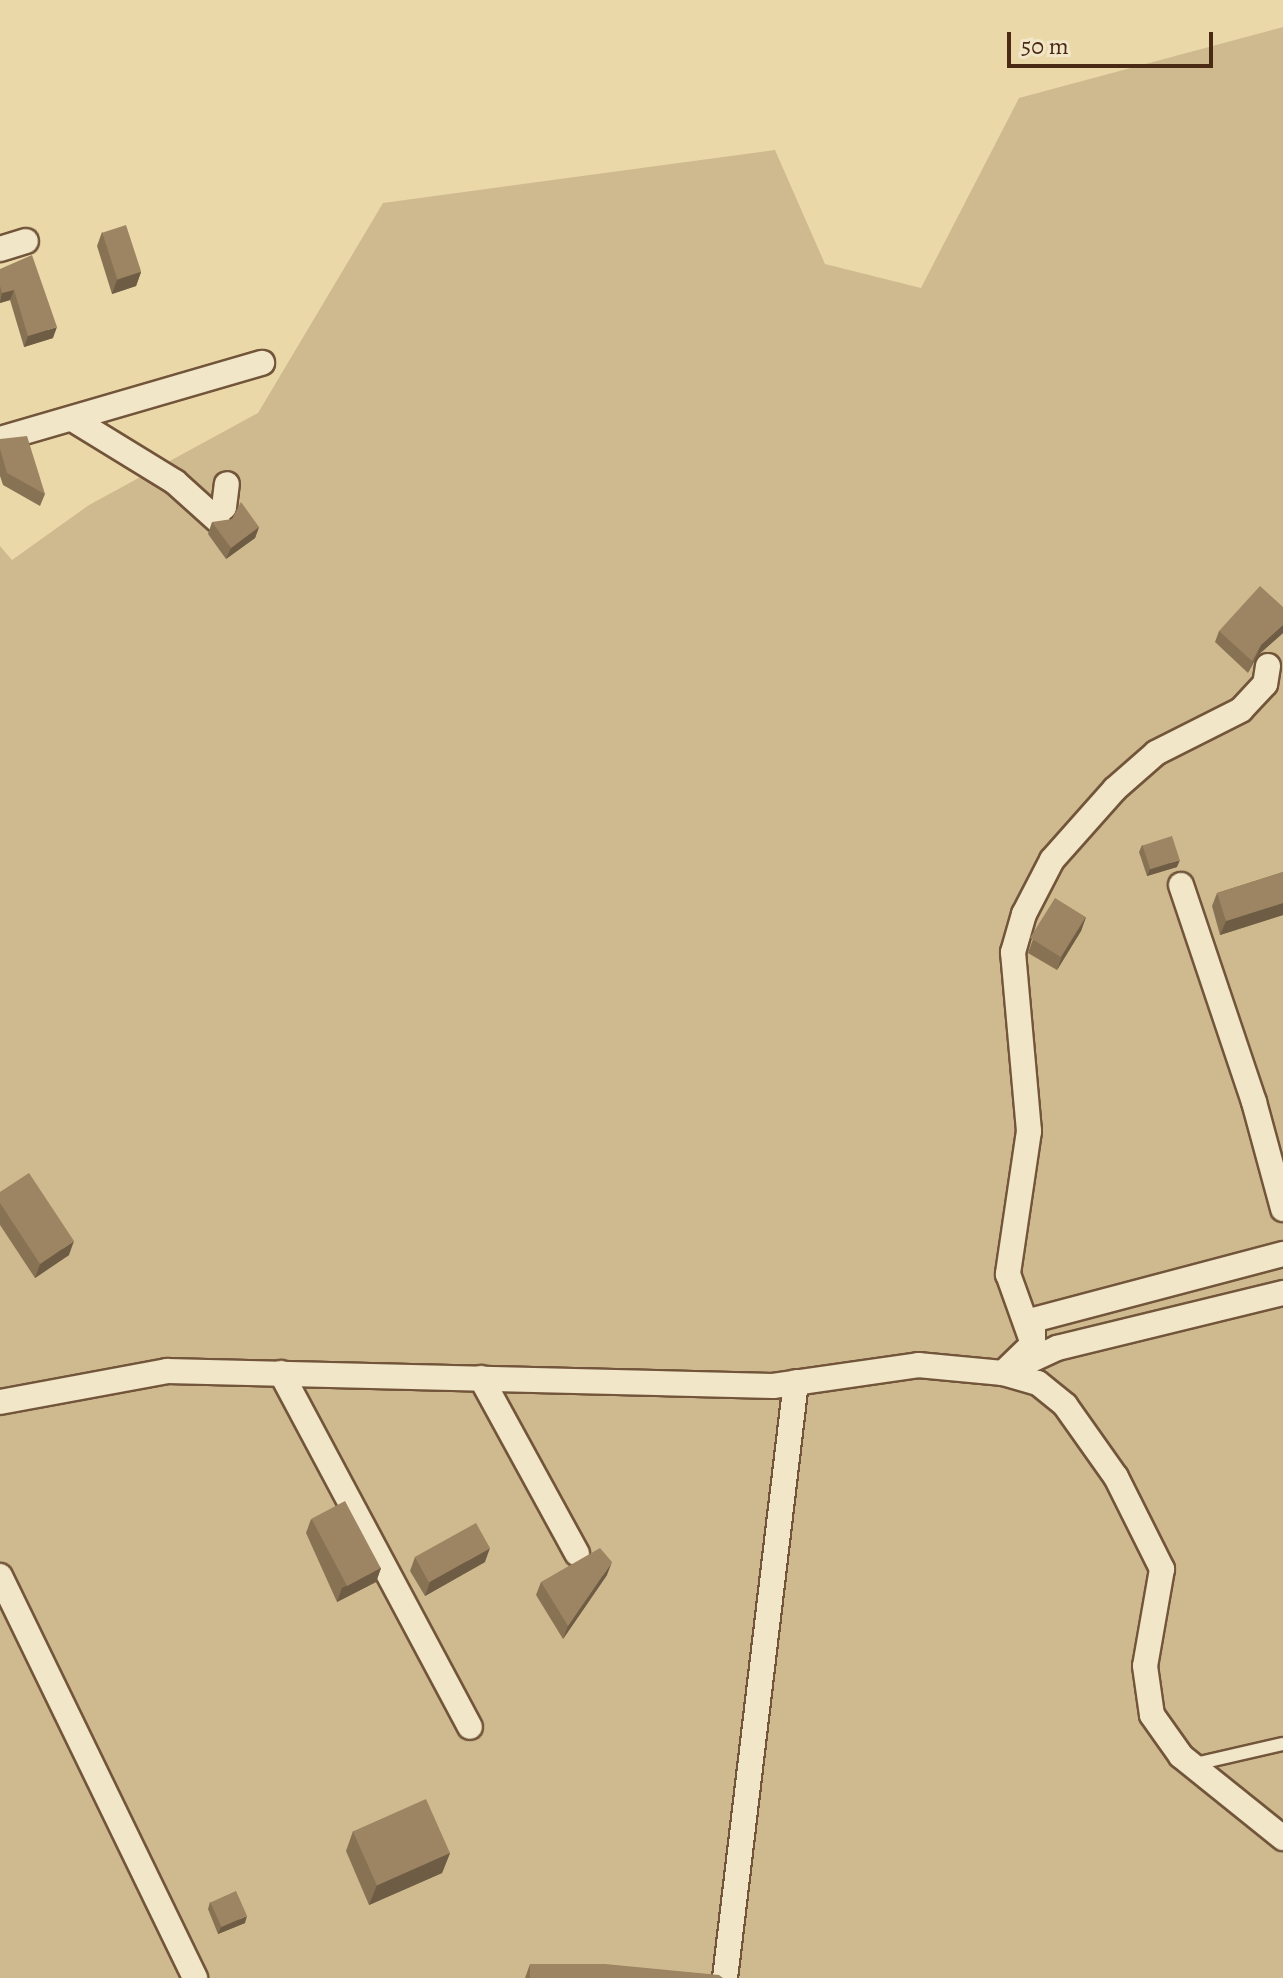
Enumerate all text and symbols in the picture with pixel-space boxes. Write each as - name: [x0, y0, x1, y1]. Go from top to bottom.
- scale bar: [1011, 16, 1217, 66]
- text: 50 m: [1021, 30, 1069, 62]

